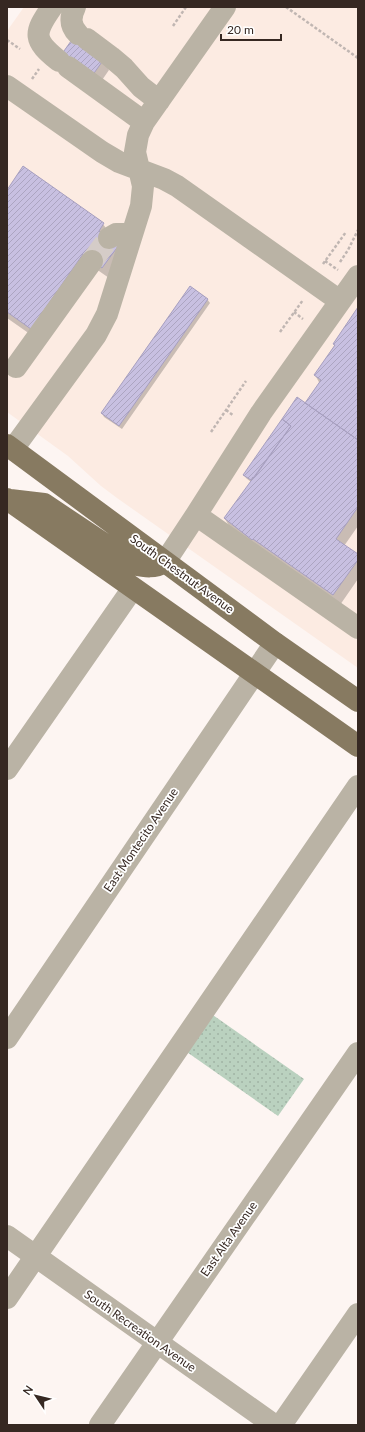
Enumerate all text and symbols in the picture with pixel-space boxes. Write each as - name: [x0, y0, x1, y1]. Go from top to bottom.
- scale bar: [221, 16, 281, 42]
- text: 20 m: [227, 22, 254, 37]
- street label: South Chestnut Avenue: [127, 531, 237, 616]
- street label: East Montecito Avenue: [100, 785, 181, 895]
- street label: East Alta Avenue: [197, 1198, 260, 1279]
- street label: South Recreation Avenue: [82, 1286, 199, 1375]
- north arrow: [16, 1376, 56, 1416]
- text: N: [20, 1383, 35, 1397]

